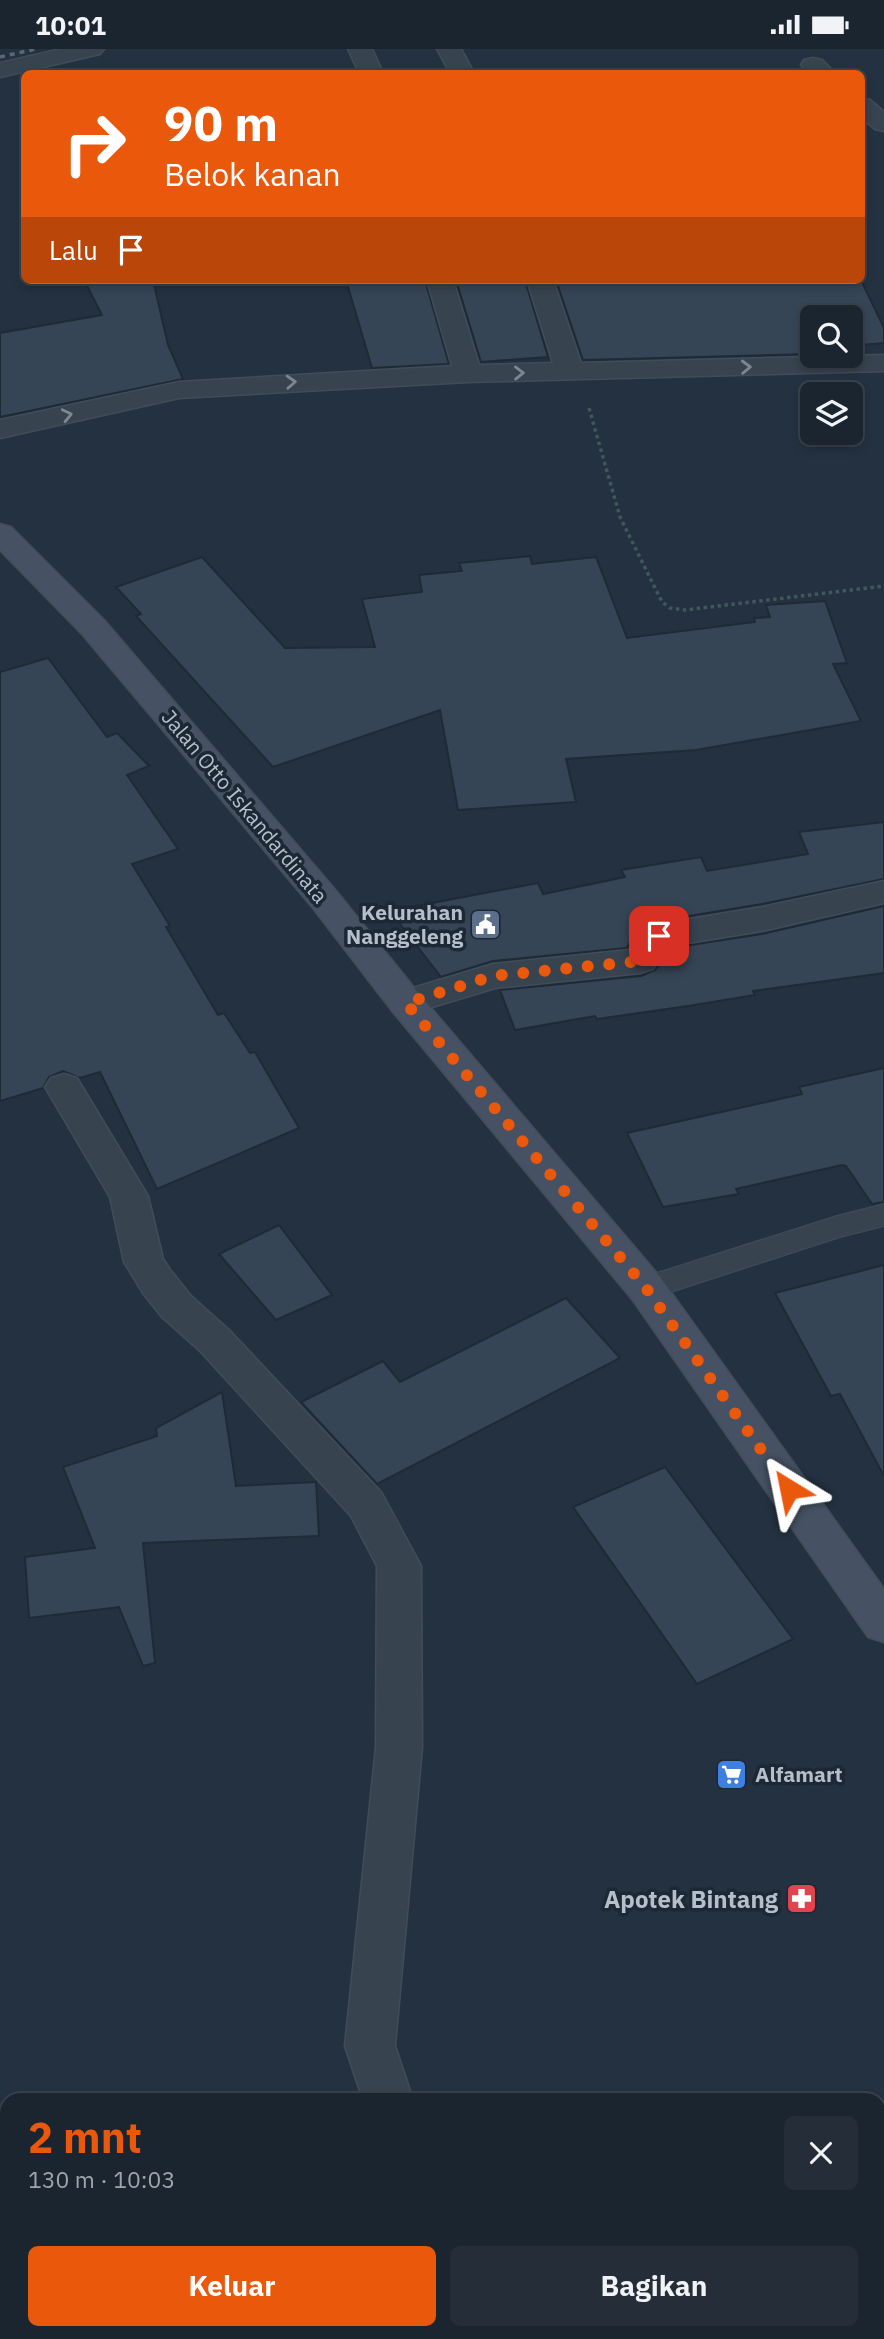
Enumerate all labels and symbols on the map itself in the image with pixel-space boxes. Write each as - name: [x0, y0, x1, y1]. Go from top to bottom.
- one-way arrow: [741, 360, 752, 375]
- one-way arrow: [514, 365, 524, 381]
- one-way arrow: [286, 375, 297, 390]
- one-way arrow: [61, 409, 73, 424]
- street label: Jalan Otto Iskandardinata: [156, 703, 334, 909]
- place label: Kelurahan Nanggeleng: [346, 898, 463, 950]
- pin: [629, 906, 689, 966]
- public building icon: Kelurahan Nanggeleng: [469, 907, 503, 941]
- position arrow: [752, 1452, 826, 1526]
- supermarket icon: Alfamart: [715, 1757, 749, 1791]
- place label: Alfamart: [755, 1760, 843, 1788]
- pharmacy icon: Apotek Bintang: [784, 1882, 818, 1916]
- place label: Apotek Bintang: [604, 1883, 779, 1915]

